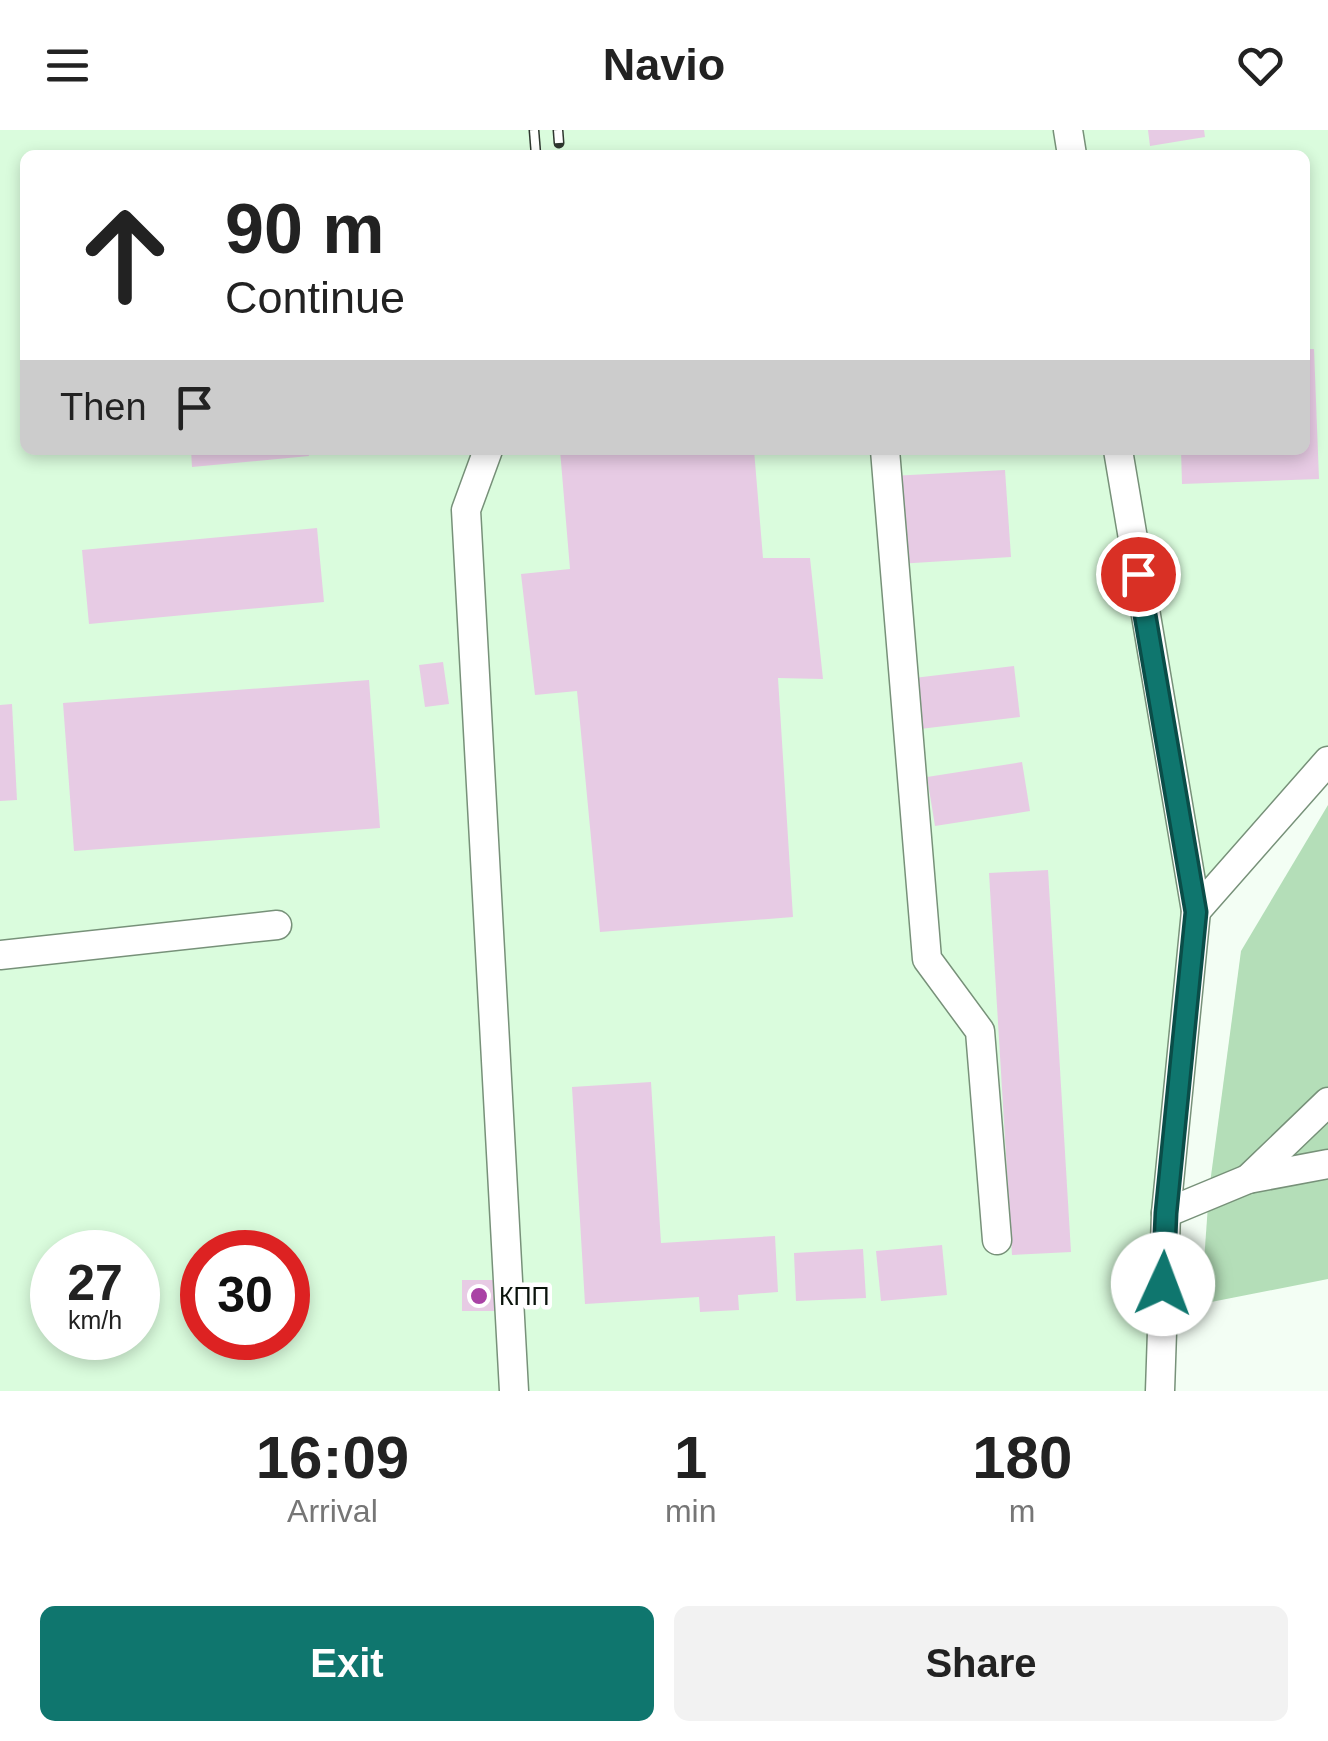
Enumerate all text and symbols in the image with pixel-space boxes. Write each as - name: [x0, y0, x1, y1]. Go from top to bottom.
- icon: menu: [40, 38, 95, 93]
- icon: heart: [1233, 38, 1288, 93]
- text: Navio: [603, 39, 725, 90]
- icon: ahead: [60, 190, 190, 320]
- text: 90 m: [225, 190, 385, 268]
- text: Continue: [225, 272, 405, 323]
- icon: arrive: [167, 380, 222, 435]
- text: Then: [60, 386, 147, 428]
- pin: [1096, 532, 1181, 617]
- icon: arrive: [1111, 547, 1166, 602]
- speed limit sign: 30: [180, 1230, 310, 1360]
- position arrow: [1111, 1232, 1215, 1336]
- text: 27: [67, 1255, 123, 1311]
- place label: КПП: [499, 1282, 550, 1310]
- marker: КПП: [468, 1285, 490, 1307]
- text: km/h: [68, 1306, 122, 1334]
- text: 16:09: [256, 1424, 409, 1491]
- text: 1: [674, 1424, 707, 1491]
- text: 180: [972, 1424, 1072, 1491]
- text: Arrival: [287, 1493, 378, 1529]
- text: min: [665, 1493, 716, 1529]
- text: m: [1009, 1493, 1036, 1529]
- button: Exit: [40, 1606, 654, 1721]
- button: Share: [674, 1606, 1288, 1721]

